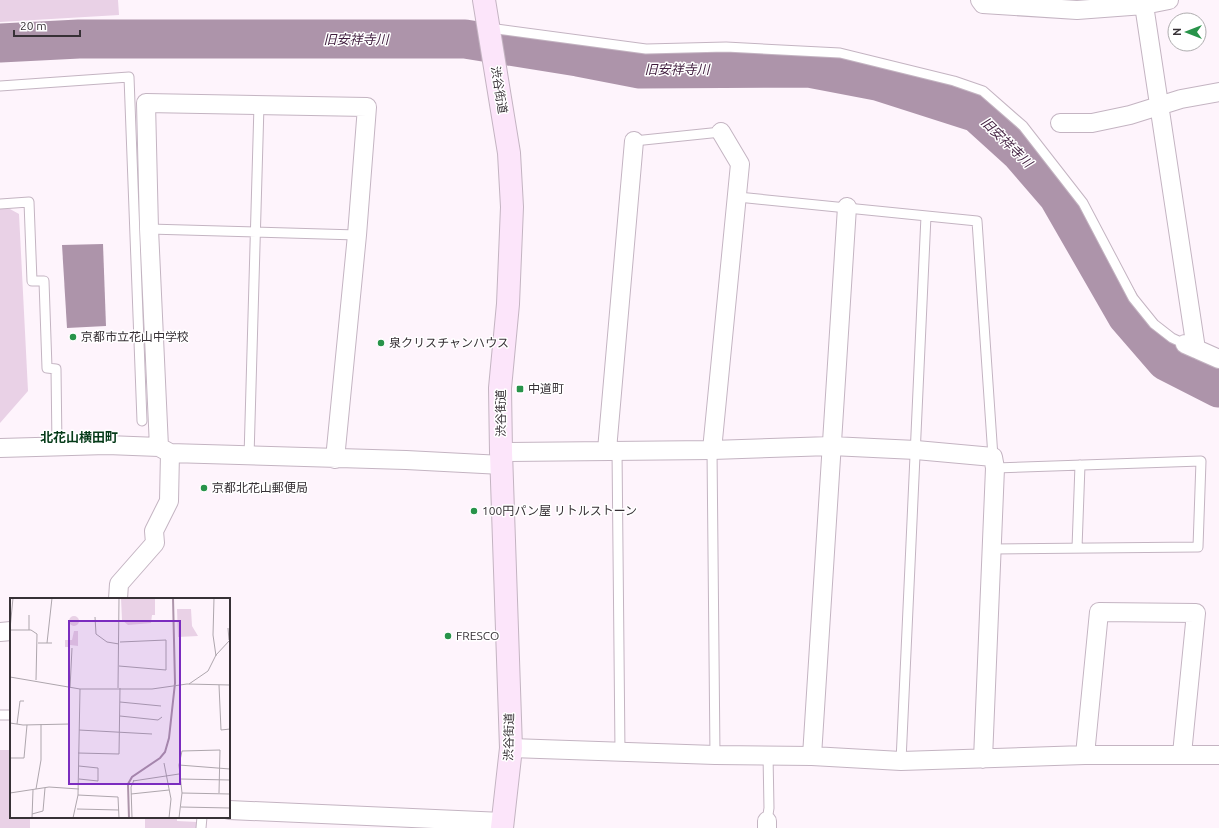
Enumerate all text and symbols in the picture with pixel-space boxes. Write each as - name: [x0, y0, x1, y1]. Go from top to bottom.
- scale bar: [14, 12, 80, 38]
- north arrow: [1167, 12, 1207, 52]
- text: 20 m: [20, 19, 47, 32]
- text: N: [1171, 28, 1183, 36]
- water label: 旧安祥寺川: [323, 32, 390, 46]
- water label: 旧安祥寺川: [644, 62, 711, 76]
- street label: 渋谷街道: [489, 65, 510, 115]
- water label: 旧安祥寺川: [979, 114, 1037, 171]
- place label: 京都市立花山中学校: [81, 330, 189, 343]
- marker: 京都市立花山中学校: [68, 332, 78, 342]
- place label: 泉クリスチャンハウス: [389, 336, 509, 349]
- marker: 泉クリスチャンハウス: [376, 338, 386, 348]
- place label: 中道町: [528, 382, 564, 395]
- marker: 中道町: [515, 384, 525, 394]
- street label: 渋谷街道: [494, 389, 507, 437]
- district label: 北花山横田町: [40, 430, 118, 444]
- place label: 京都北花山郵便局: [212, 481, 308, 494]
- marker: 京都北花山郵便局: [199, 483, 209, 493]
- place label: 100円パン屋 リトルストーン: [482, 504, 637, 517]
- marker: 100円パン屋 リトルストーン: [469, 506, 479, 516]
- inset map: [10, 598, 230, 818]
- place label: FRESCO: [456, 629, 499, 642]
- marker: FRESCO: [443, 631, 453, 641]
- street label: 渋谷街道: [502, 713, 515, 761]

